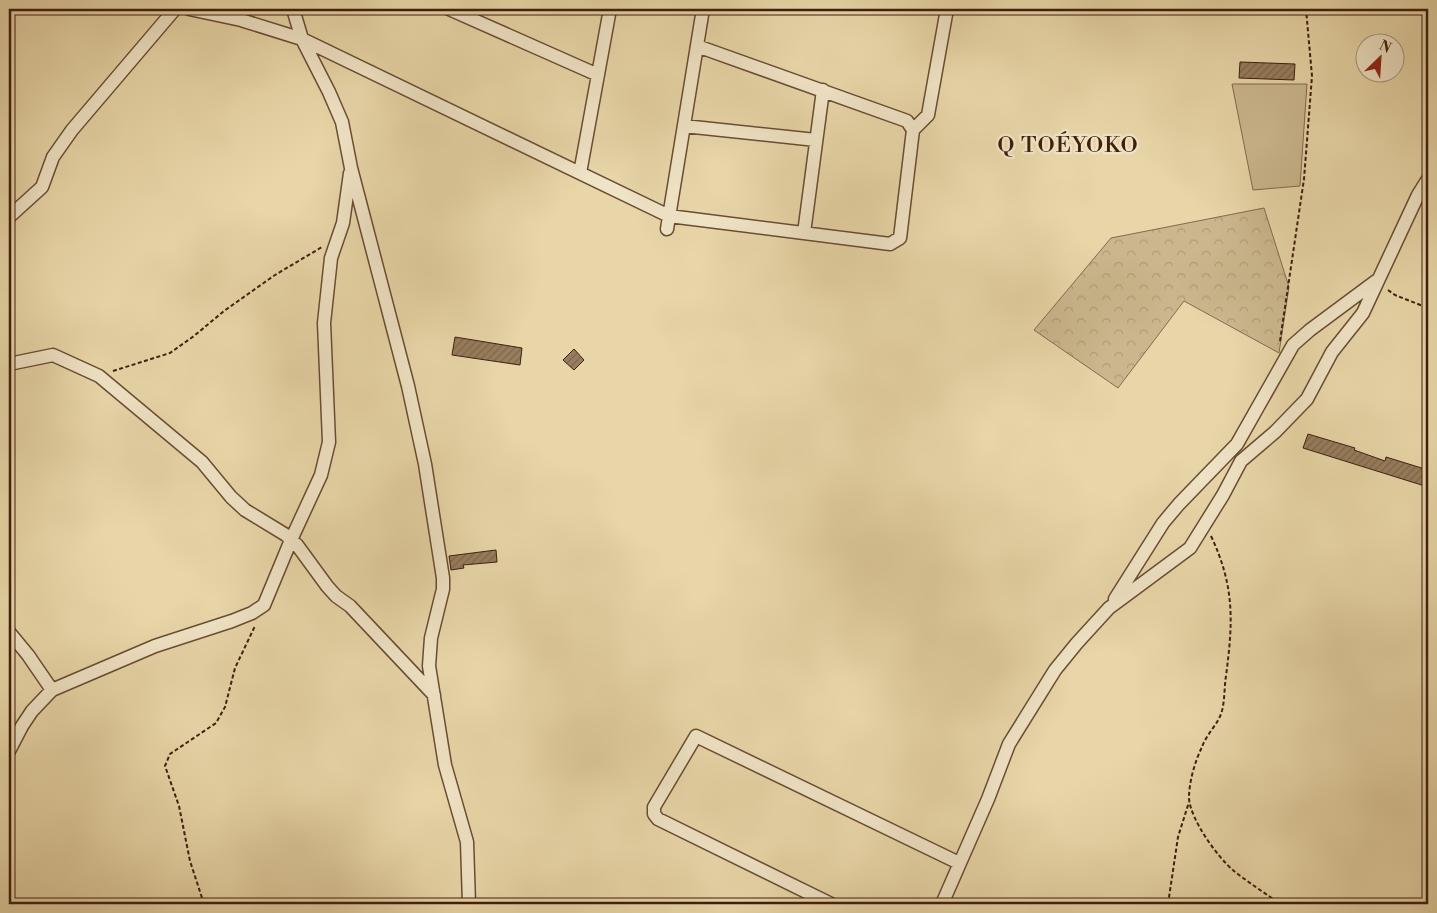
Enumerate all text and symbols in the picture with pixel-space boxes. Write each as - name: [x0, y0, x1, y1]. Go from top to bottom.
- north arrow: [1354, 32, 1404, 82]
- text: N: [1376, 37, 1394, 58]
- district label: Q TOÉYOKO: [997, 131, 1139, 159]

